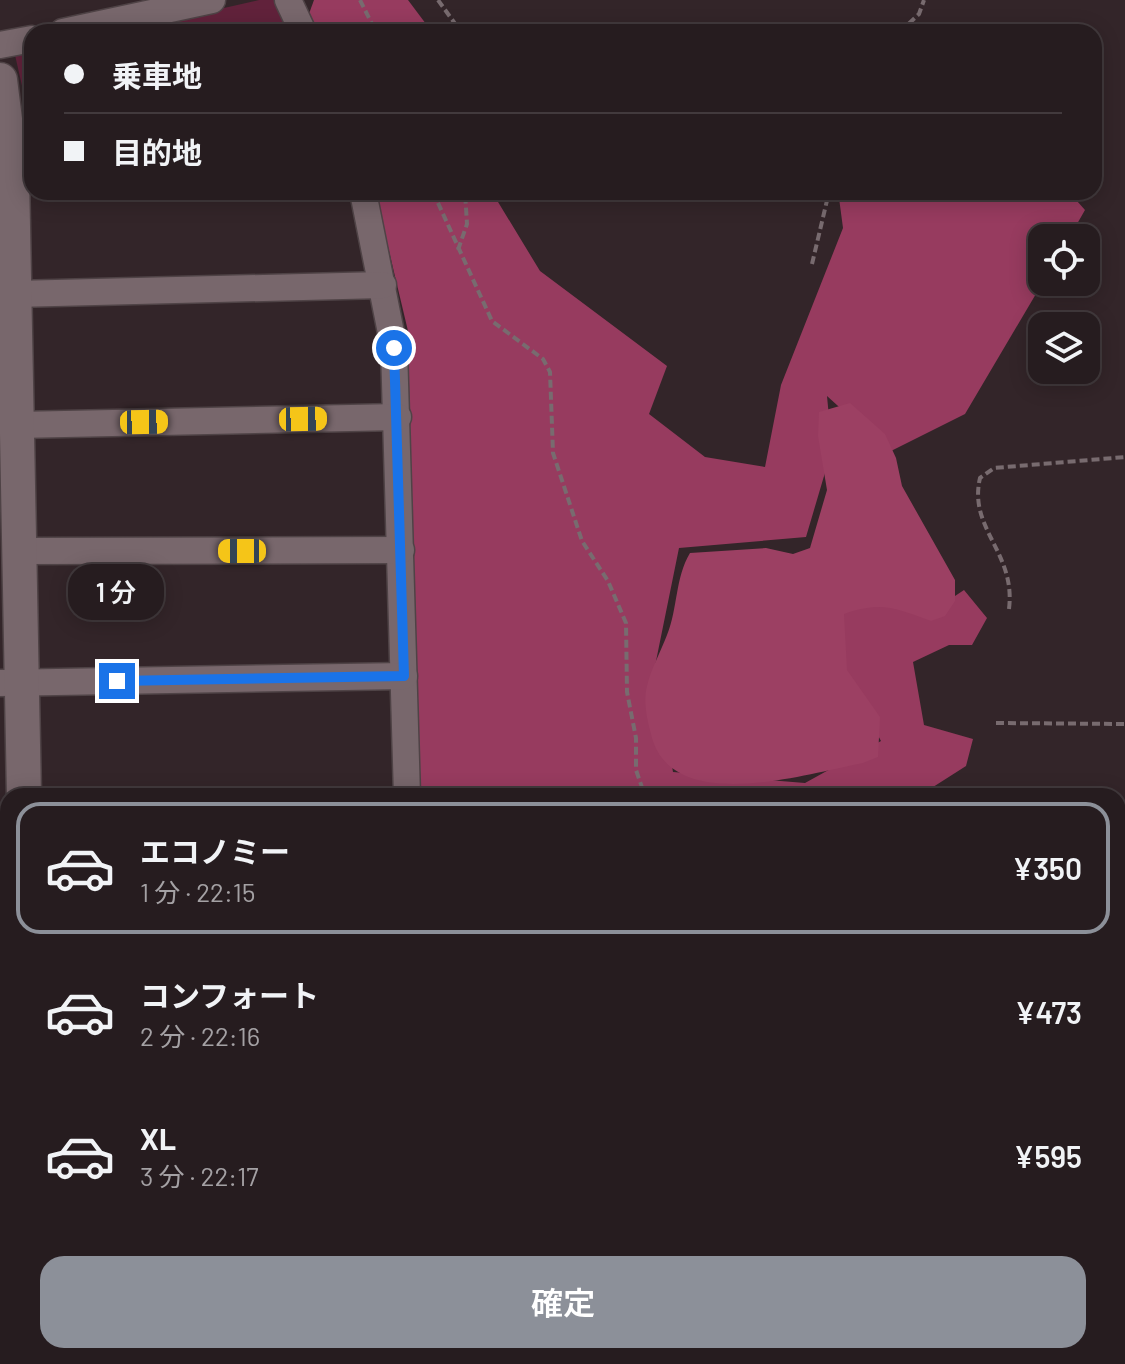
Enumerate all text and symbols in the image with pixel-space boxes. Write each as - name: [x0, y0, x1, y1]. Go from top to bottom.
- text: 乗車地: [112, 57, 202, 93]
- text: 目的地: [112, 134, 202, 170]
- map controls: [1028, 224, 1100, 384]
- button: locate: [1028, 224, 1100, 296]
- button: layers: [1028, 312, 1100, 384]
- route start: [376, 330, 412, 366]
- car: [279, 407, 327, 431]
- car: [120, 410, 168, 434]
- car: [218, 539, 266, 563]
- callout: 1 分: [69, 565, 165, 621]
- text: 1 分: [96, 576, 136, 607]
- route end: [99, 663, 135, 699]
- icon: car: [44, 832, 116, 904]
- text: エコノミー: [140, 833, 290, 869]
- text: ¥350: [1013, 850, 1082, 886]
- text: 1 分 · 22:15: [140, 876, 255, 907]
- icon: car: [44, 976, 116, 1048]
- text: コンフォート: [140, 977, 319, 1013]
- text: ¥473: [1015, 994, 1082, 1030]
- text: 2 分 · 22:16: [140, 1020, 260, 1051]
- icon: car: [44, 1120, 116, 1192]
- text: XL: [140, 1120, 176, 1156]
- text: ¥595: [1014, 1138, 1082, 1174]
- text: 3 分 · 22:17: [140, 1160, 259, 1191]
- button: 確定: [40, 1256, 1086, 1348]

